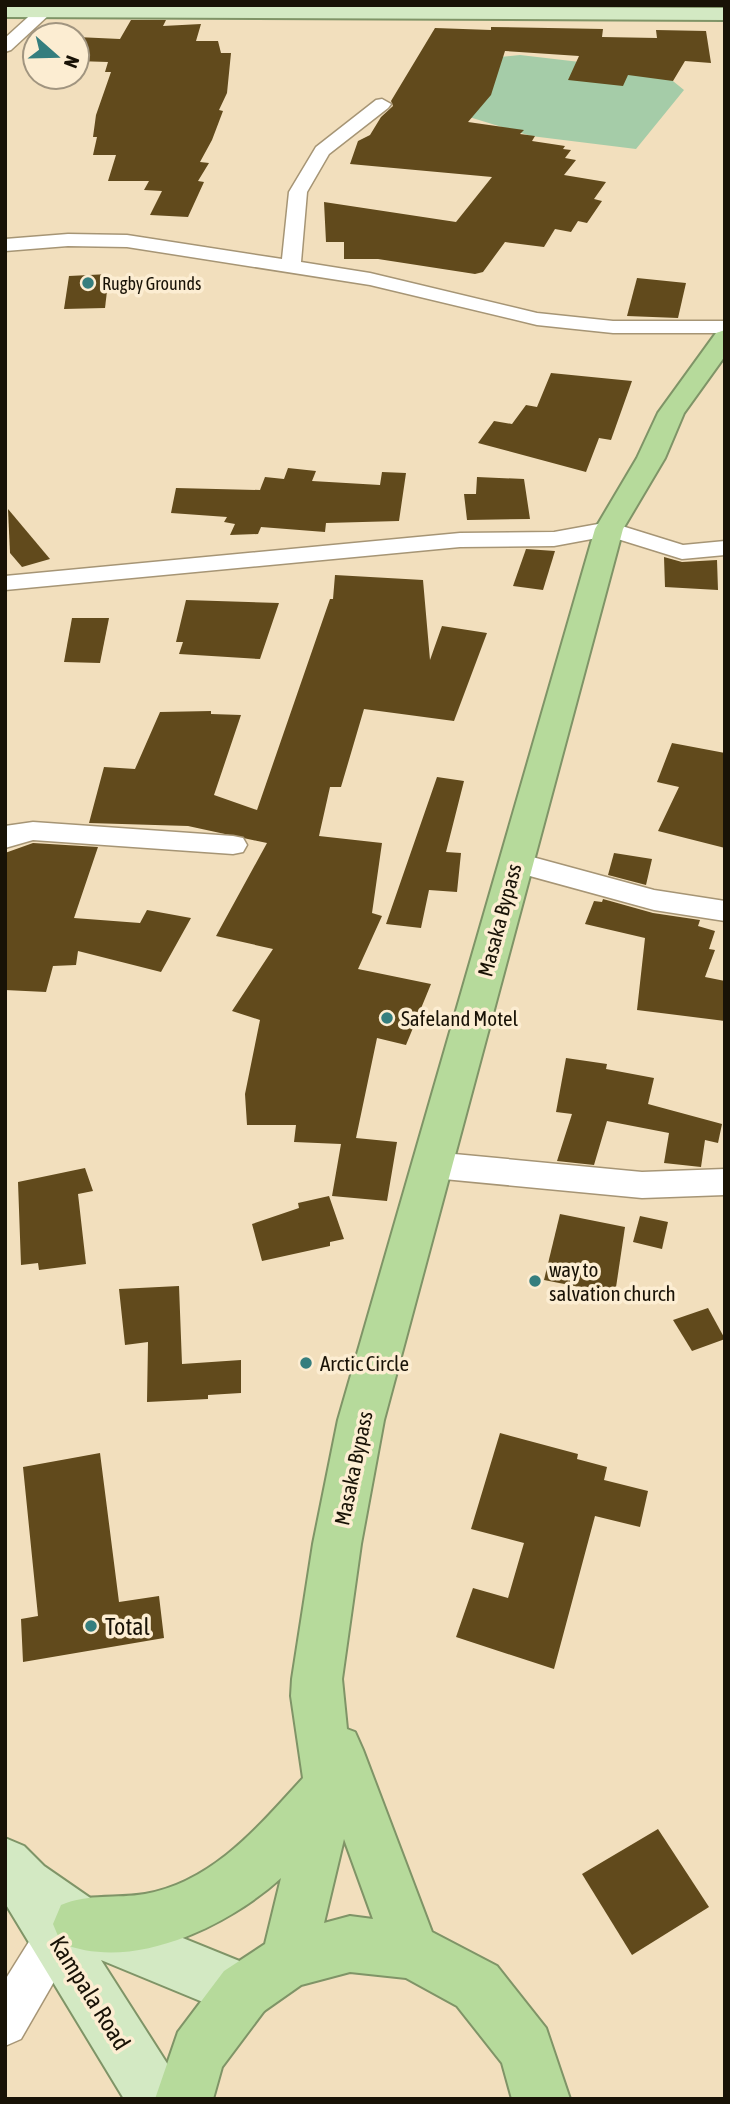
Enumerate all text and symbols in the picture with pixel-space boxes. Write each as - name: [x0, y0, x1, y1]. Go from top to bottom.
- north arrow: [21, 21, 91, 91]
- text: N: [60, 53, 84, 71]
- place label: Rugby Grounds: [102, 273, 201, 294]
- marker: Rugby Grounds: [80, 275, 96, 291]
- street label: Masaka Bypass: [472, 861, 526, 979]
- place label: Safeland Motel: [401, 1006, 519, 1030]
- marker: Safeland Motel: [379, 1010, 395, 1026]
- place label: way to salvation church: [549, 1257, 676, 1305]
- marker: way to salvation church: [527, 1273, 543, 1289]
- place label: Arctic Circle: [320, 1351, 409, 1375]
- marker: Arctic Circle: [298, 1355, 314, 1371]
- street label: Masaka Bypass: [329, 1409, 377, 1527]
- place label: Total: [105, 1613, 150, 1640]
- marker: Total: [83, 1618, 99, 1634]
- street label: Kampala Road: [44, 1931, 136, 2055]

